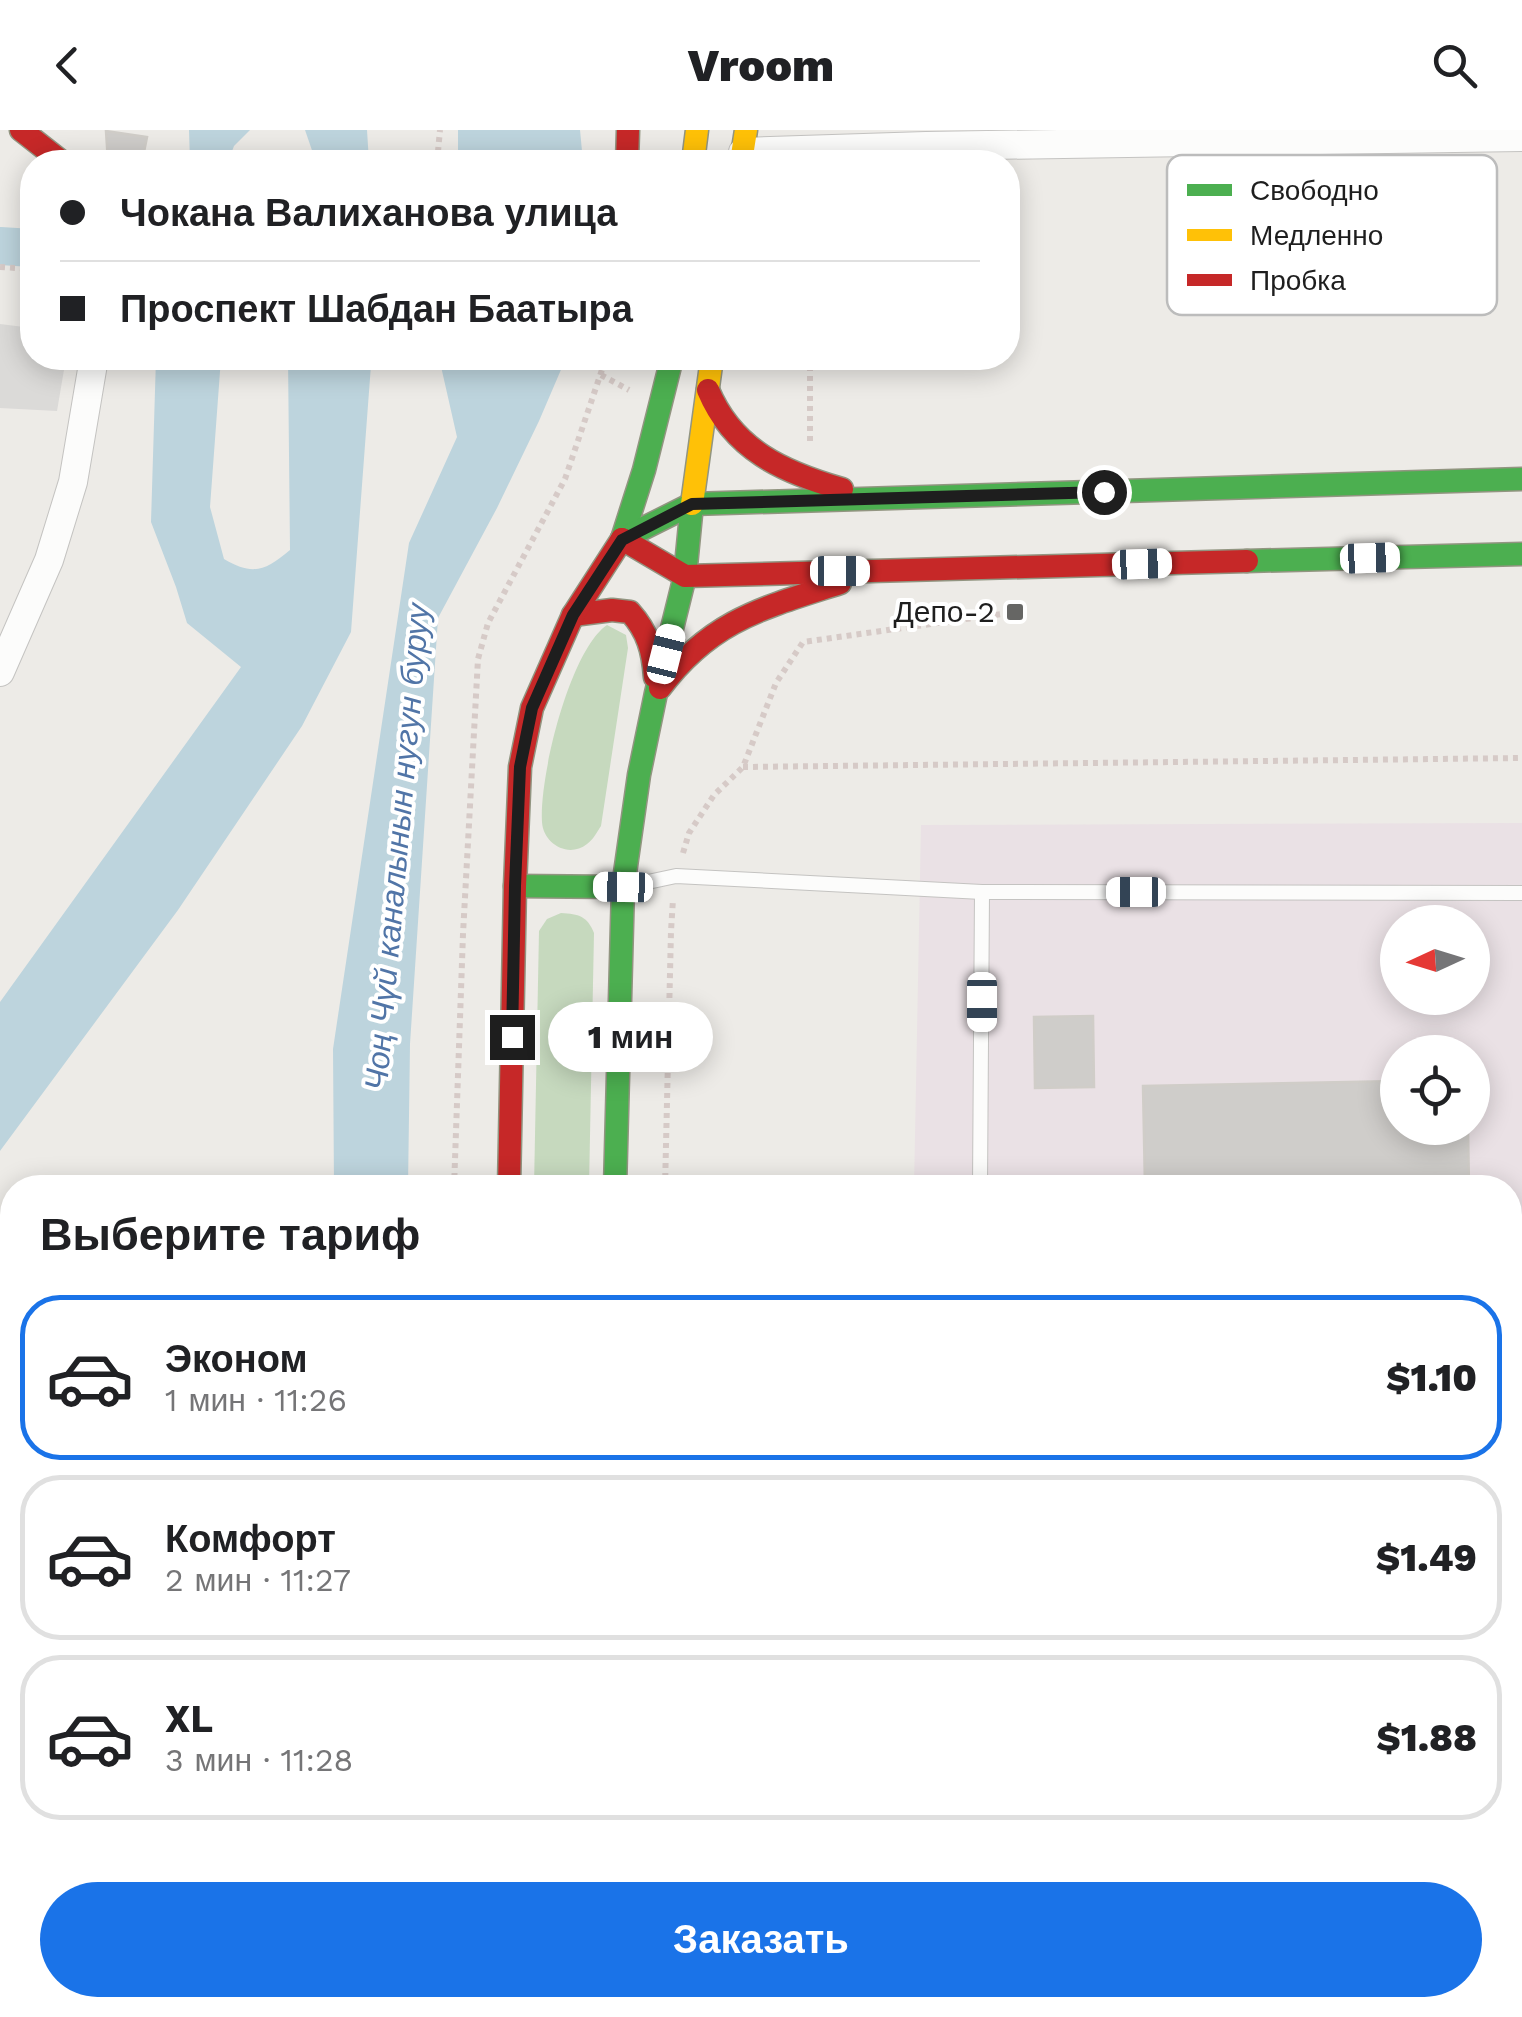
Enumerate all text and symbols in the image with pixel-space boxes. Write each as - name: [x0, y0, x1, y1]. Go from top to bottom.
- icon: back: [40, 38, 95, 93]
- icon: search: [1427, 38, 1482, 93]
- text: Vroom: [688, 39, 834, 92]
- legend: [1167, 155, 1497, 315]
- text: Свободно: [1250, 174, 1379, 207]
- text: Чокана Валиханова улица: [120, 191, 617, 235]
- text: Медленно: [1250, 219, 1383, 252]
- text: Пробка: [1250, 264, 1346, 297]
- text: Проспект Шабдан Баатыра: [120, 287, 633, 331]
- route start: [1082, 470, 1127, 515]
- car: [1339, 542, 1401, 574]
- car: [1111, 548, 1173, 580]
- car: [810, 556, 870, 586]
- place label: Депо-2: [893, 594, 995, 629]
- water label: Чоң Чүй каналынын нугун буруу: [357, 600, 437, 1092]
- marker: Депо-2: [1004, 601, 1026, 623]
- car: [644, 621, 688, 687]
- car: [593, 871, 653, 903]
- car: [1106, 877, 1166, 907]
- north arrow: [1380, 905, 1490, 1015]
- map controls: [1380, 905, 1490, 1145]
- car: [967, 972, 997, 1032]
- callout: 1 мин: [547, 1002, 712, 1072]
- route end: [490, 1015, 535, 1060]
- text: 1 мин: [588, 1018, 673, 1056]
- button: locate: [1380, 1035, 1490, 1145]
- text: Выберите тариф: [40, 1208, 420, 1261]
- icon: car: [45, 1333, 135, 1423]
- text: Эконом: [165, 1337, 308, 1381]
- text: $1.10: [1386, 1356, 1477, 1400]
- text: 1 мин · 11:26: [165, 1381, 347, 1419]
- icon: car: [45, 1513, 135, 1603]
- text: Комфорт: [165, 1517, 336, 1561]
- text: $1.49: [1376, 1536, 1477, 1580]
- text: 2 мин · 11:27: [165, 1561, 351, 1599]
- icon: car: [45, 1693, 135, 1783]
- text: XL: [165, 1697, 213, 1741]
- text: $1.88: [1376, 1716, 1477, 1760]
- text: 3 мин · 11:28: [165, 1741, 353, 1779]
- button: Заказать: [40, 1882, 1482, 1997]

